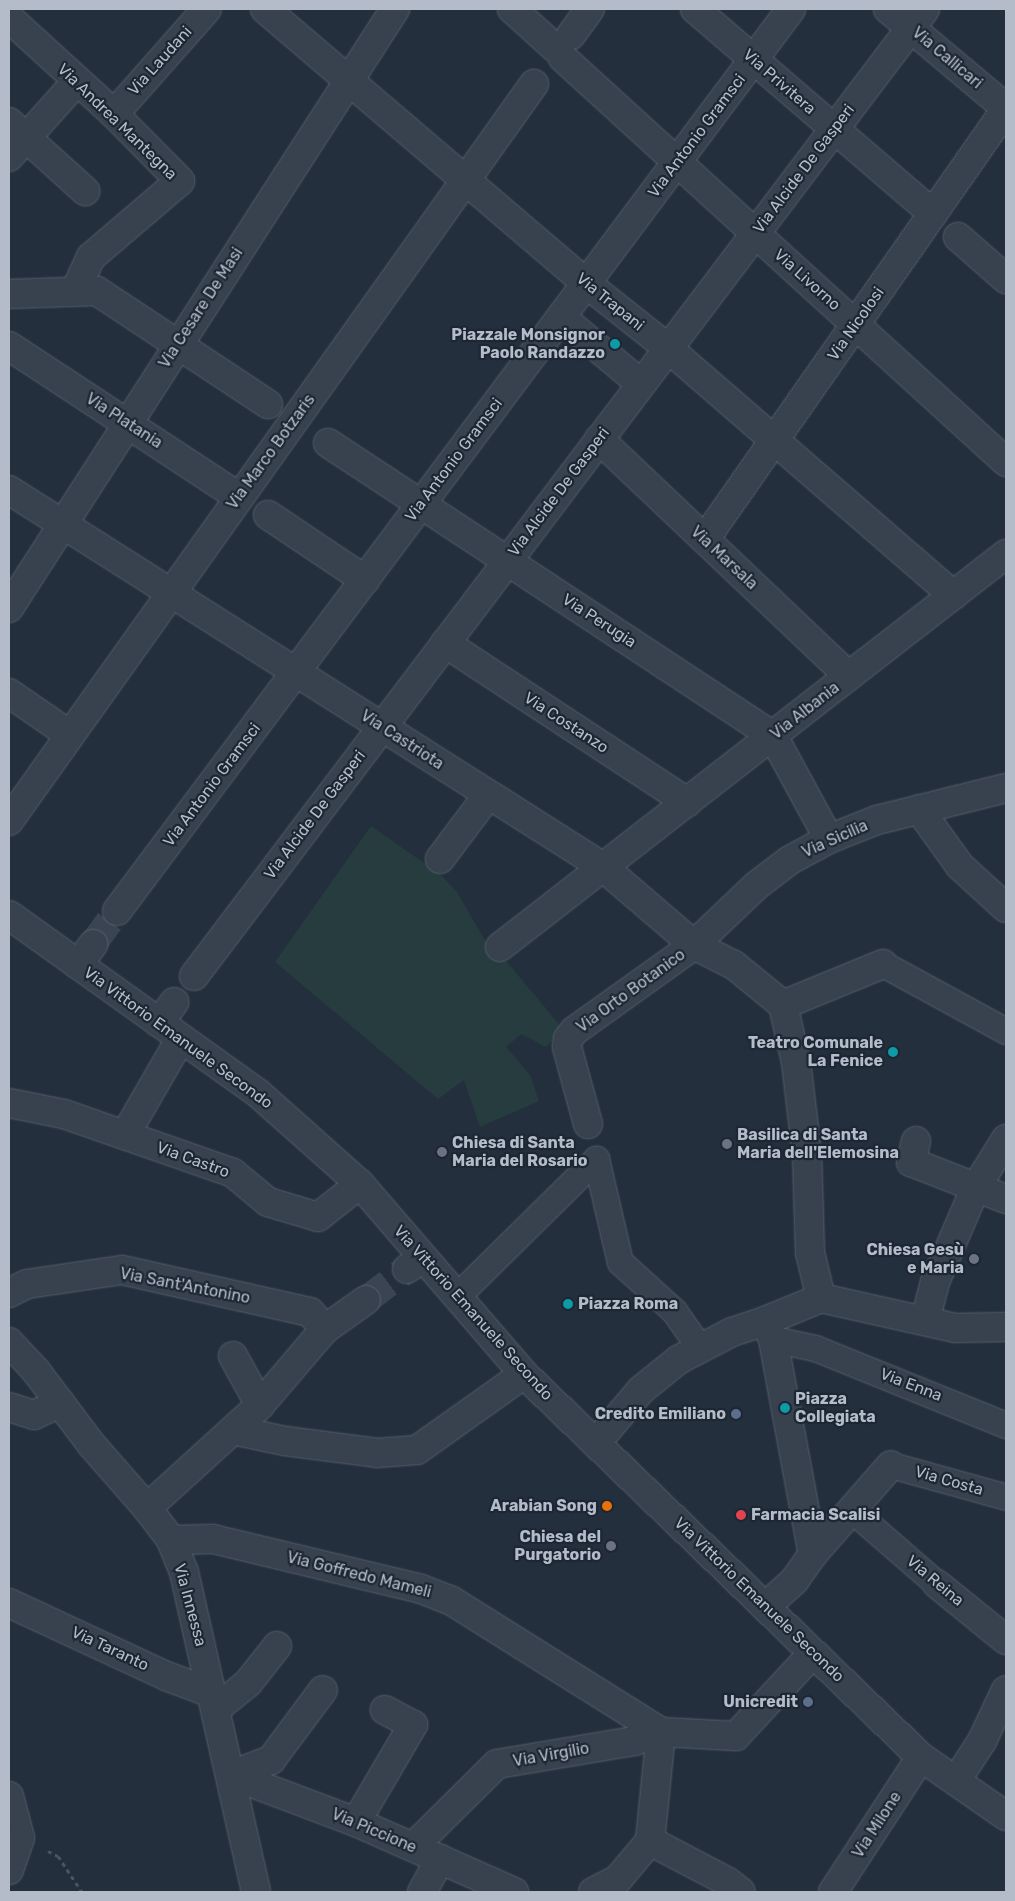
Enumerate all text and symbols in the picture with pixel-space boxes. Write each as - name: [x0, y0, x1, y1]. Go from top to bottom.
- street label: Via Laudani: [124, 22, 196, 100]
- street label: Via Callicari: [908, 23, 986, 93]
- street label: Via Privitera: [739, 45, 819, 119]
- street label: Via Andrea Mantegna: [53, 60, 181, 184]
- street label: Via Antonio Gramsci: [644, 70, 750, 202]
- street label: Via Alcide De Gasperi: [749, 101, 859, 237]
- street label: Via Cesare De Masi: [155, 244, 247, 372]
- street label: Via Livorno: [770, 245, 844, 315]
- street label: Via Trapani: [572, 269, 648, 335]
- street label: Via Nicolosi: [824, 284, 888, 364]
- place label: Piazzale Monsignor Paolo Randazzo: [451, 325, 605, 363]
- marker: Piazzale Monsignor Paolo Randazzo: [609, 338, 621, 350]
- street label: Via Platania: [82, 389, 166, 453]
- street label: Via Marco Botzaris: [223, 391, 319, 513]
- street label: Via Antonio Gramsci: [401, 394, 507, 526]
- street label: Via Alcide De Gasperi: [504, 424, 614, 560]
- street label: Via Marsala: [687, 522, 761, 594]
- street label: Via Perugia: [558, 590, 640, 652]
- street label: Via Albania: [767, 678, 843, 744]
- street label: Via Costanzo: [520, 689, 612, 757]
- street label: Via Castriota: [357, 706, 447, 774]
- street label: Via Antonio Gramsci: [159, 719, 265, 851]
- street label: Via Alcide De Gasperi: [260, 747, 370, 883]
- street label: Via Sicilia: [799, 816, 871, 862]
- street label: Via Orto Botanico: [573, 945, 689, 1037]
- street label: Via Vittorio Emanuele Secondo: [80, 963, 276, 1113]
- place label: Teatro Comunale La Fenice: [748, 1033, 883, 1071]
- marker: Teatro Comunale La Fenice: [887, 1046, 899, 1058]
- place label: Basilica di Santa Maria dell'Elemosina: [737, 1125, 899, 1163]
- place label: Chiesa di Santa Maria del Rosario: [452, 1133, 588, 1171]
- street label: Via Castro: [154, 1138, 232, 1182]
- marker: Basilica di Santa Maria dell'Elemosina: [721, 1138, 733, 1150]
- marker: Chiesa di Santa Maria del Rosario: [436, 1146, 448, 1158]
- street label: Via Vittorio Emanuele Secondo: [389, 1221, 557, 1405]
- place label: Chiesa Gesù e Maria: [866, 1240, 964, 1278]
- marker: Chiesa Gesù e Maria: [968, 1253, 980, 1265]
- street label: Via Sant'Antonino: [118, 1264, 252, 1308]
- place label: Piazza Roma: [578, 1294, 678, 1314]
- marker: Piazza Roma: [562, 1298, 574, 1310]
- street label: Via Enna: [877, 1364, 945, 1406]
- place label: Piazza Collegiata: [795, 1389, 876, 1427]
- marker: Piazza Collegiata: [779, 1402, 791, 1414]
- place label: Credito Emiliano: [595, 1404, 726, 1424]
- marker: Credito Emiliano: [730, 1408, 742, 1420]
- street label: Via Costa: [913, 1462, 985, 1500]
- place label: Arabian Song: [490, 1496, 597, 1516]
- marker: Arabian Song: [601, 1500, 613, 1512]
- place label: Farmacia Scalisi: [751, 1505, 880, 1525]
- marker: Farmacia Scalisi: [735, 1509, 747, 1521]
- street label: Via Vittorio Emanuele Secondo: [670, 1513, 848, 1687]
- place label: Chiesa del Purgatorio: [514, 1527, 601, 1565]
- marker: Chiesa del Purgatorio: [605, 1540, 617, 1552]
- street label: Via Goffredo Mameli: [285, 1548, 433, 1602]
- street label: Via Reina: [902, 1552, 968, 1610]
- street label: Via Innessa: [170, 1561, 210, 1649]
- street label: Via Taranto: [68, 1623, 152, 1675]
- place label: Unicredit: [723, 1692, 798, 1712]
- marker: Unicredit: [802, 1696, 814, 1708]
- street label: Via Virgilio: [511, 1739, 591, 1771]
- street label: Via Milone: [848, 1788, 906, 1862]
- street label: Via Piccione: [329, 1804, 419, 1858]

